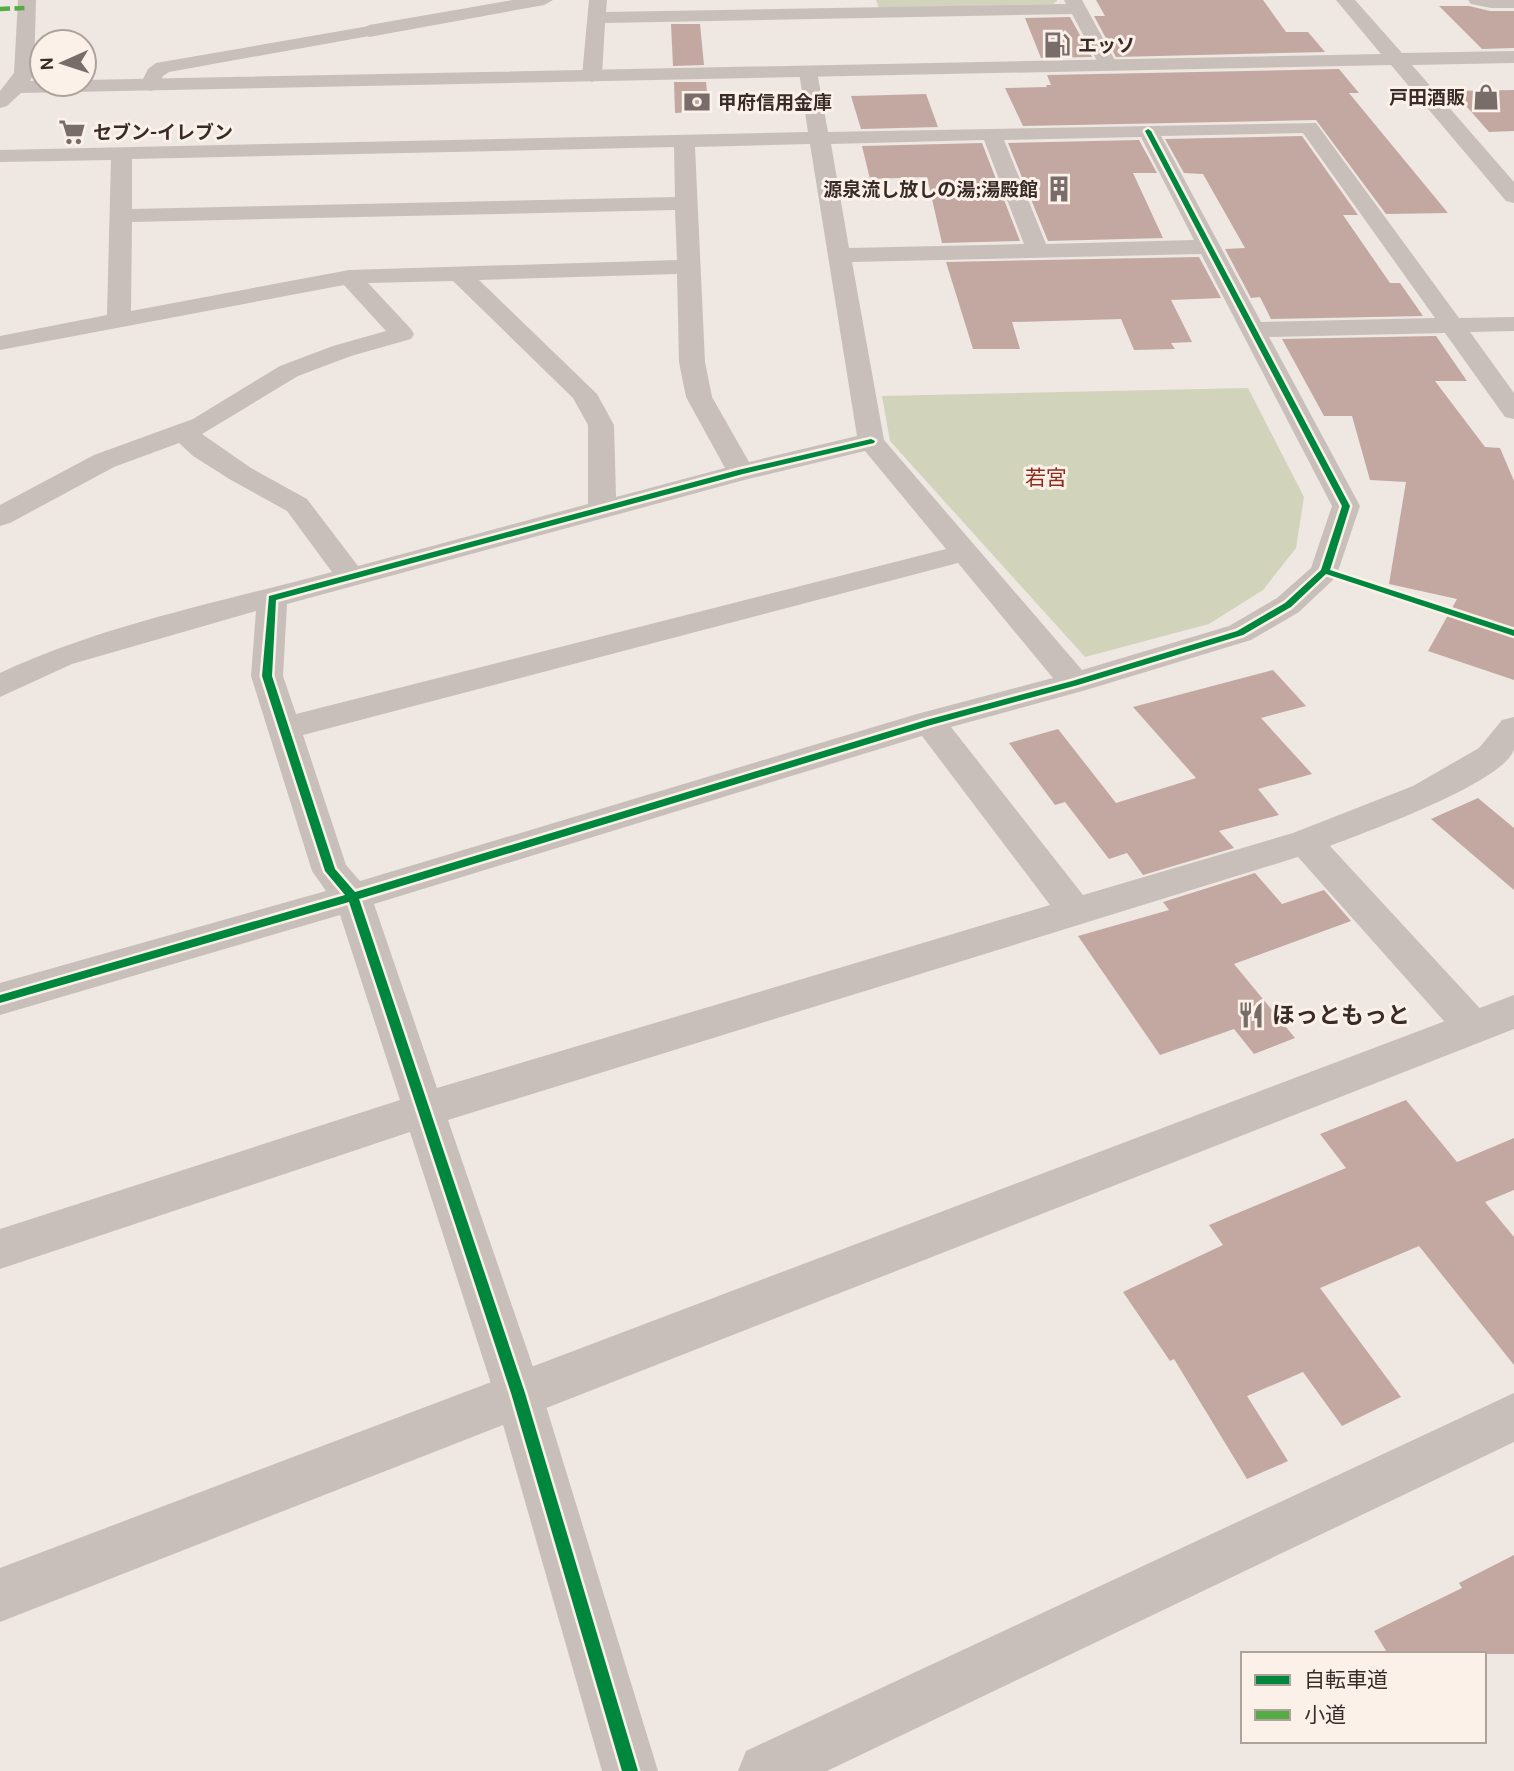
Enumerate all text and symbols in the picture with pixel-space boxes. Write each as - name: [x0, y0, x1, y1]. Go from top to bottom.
- north arrow: [28, 28, 98, 98]
- fuel station icon: エッソ: [1042, 30, 1072, 60]
- place label: エッソ: [1078, 35, 1135, 57]
- text: N: [36, 56, 58, 71]
- shop icon: 戸田酒販: [1471, 82, 1501, 112]
- bank icon: 甲府信用金庫: [682, 87, 712, 117]
- place label: 戸田酒販: [1389, 87, 1465, 109]
- place label: 甲府信用金庫: [718, 92, 832, 114]
- supermarket icon: セブン-イレブン: [57, 117, 87, 147]
- place label: セブン-イレブン: [93, 122, 233, 144]
- building icon: 源泉流し放しの湯;湯殿館: [1044, 174, 1074, 204]
- place label: 源泉流し放しの湯;湯殿館: [823, 179, 1038, 201]
- district label: 若宮: [1025, 466, 1067, 490]
- restaurant icon: ほっともっと: [1236, 1000, 1266, 1030]
- place label: ほっともっと: [1272, 1002, 1410, 1029]
- legend: [1241, 1652, 1486, 1743]
- text: 自転車道: [1304, 1668, 1388, 1692]
- text: 小道: [1304, 1703, 1346, 1727]

